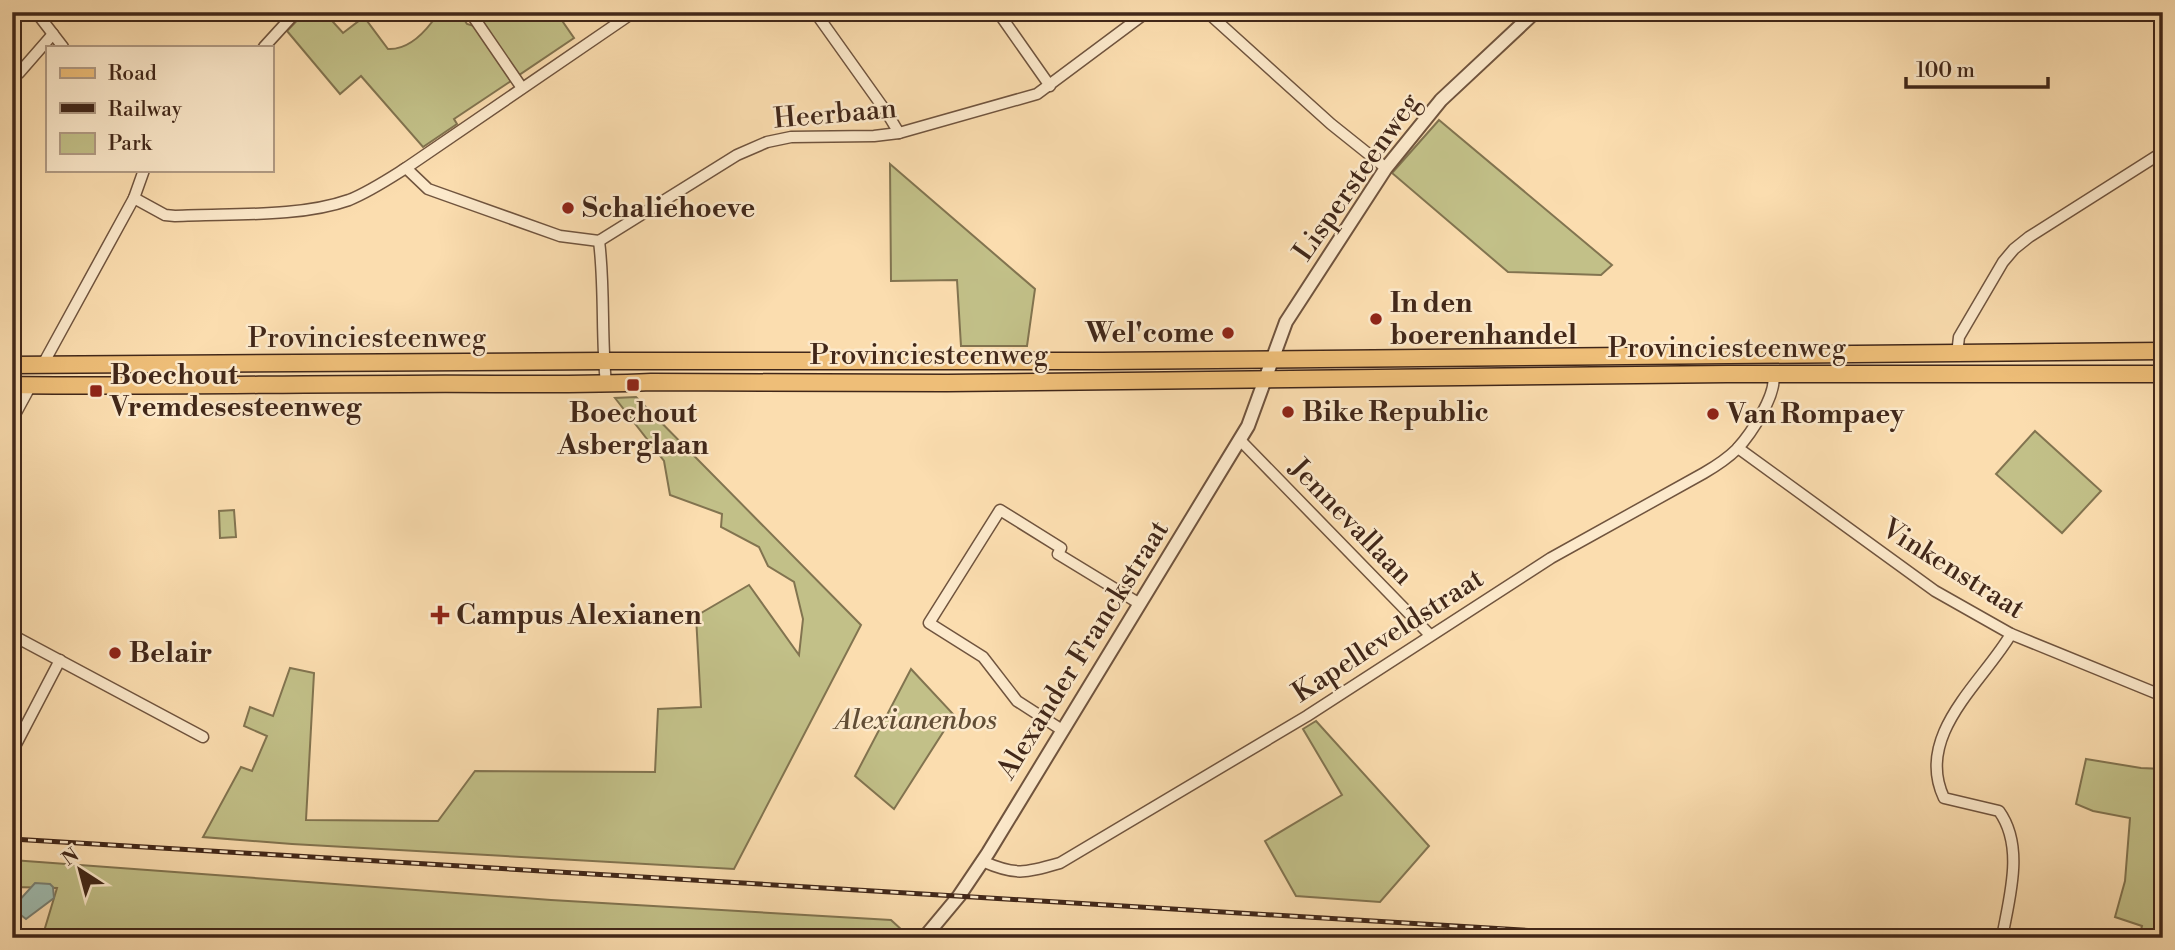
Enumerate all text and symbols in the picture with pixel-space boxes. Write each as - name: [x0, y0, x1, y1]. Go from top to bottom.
- legend: [46, 46, 273, 172]
- scale bar: [1906, 46, 2047, 90]
- text: 100 m: [1916, 58, 1975, 84]
- text: Road: [108, 61, 157, 87]
- street label: Lispersteenweg: [1286, 86, 1428, 268]
- street label: Heerbaan: [772, 91, 898, 137]
- text: Railway: [108, 97, 183, 123]
- text: Park: [108, 131, 153, 157]
- place label: Schaliehoeve: [582, 191, 755, 226]
- marker: Schaliehoeve: [560, 200, 576, 216]
- place label: In den boerenhandel: [1390, 286, 1577, 353]
- marker: In den boerenhandel: [1368, 311, 1384, 327]
- place label: Wel'come: [1084, 316, 1214, 351]
- street label: Provinciesteenweg: [248, 321, 487, 356]
- marker: Wel'come: [1220, 325, 1236, 341]
- street label: Provinciesteenweg: [1608, 331, 1847, 366]
- street label: Provinciesteenweg: [810, 338, 1049, 373]
- place label: Boechout Vremdesesteenweg: [109, 358, 362, 425]
- marker: Boechout Asberglaan: [625, 377, 641, 393]
- marker: Boechout Vremdesesteenweg: [88, 383, 104, 399]
- place label: Bike Republic: [1302, 395, 1489, 430]
- place label: Boechout Asberglaan: [556, 396, 709, 463]
- place label: Van Rompaey: [1726, 397, 1905, 432]
- marker: Bike Republic: [1280, 404, 1296, 420]
- marker: Van Rompaey: [1705, 406, 1721, 422]
- street label: Jennevallaan: [1281, 450, 1420, 593]
- street label: Vinkenstraat: [1874, 511, 2031, 627]
- street label: Alexander Franckstraat: [989, 514, 1177, 787]
- street label: Kapelleveldstraat: [1286, 561, 1490, 711]
- place label: Campus Alexianen: [456, 598, 702, 633]
- marker: Campus Alexianen: [430, 605, 450, 625]
- place label: Belair: [129, 636, 213, 671]
- marker: Belair: [107, 645, 123, 661]
- park label: Alexianenbos: [832, 703, 997, 738]
- north arrow: [46, 834, 116, 904]
- text: N: [57, 843, 84, 871]

